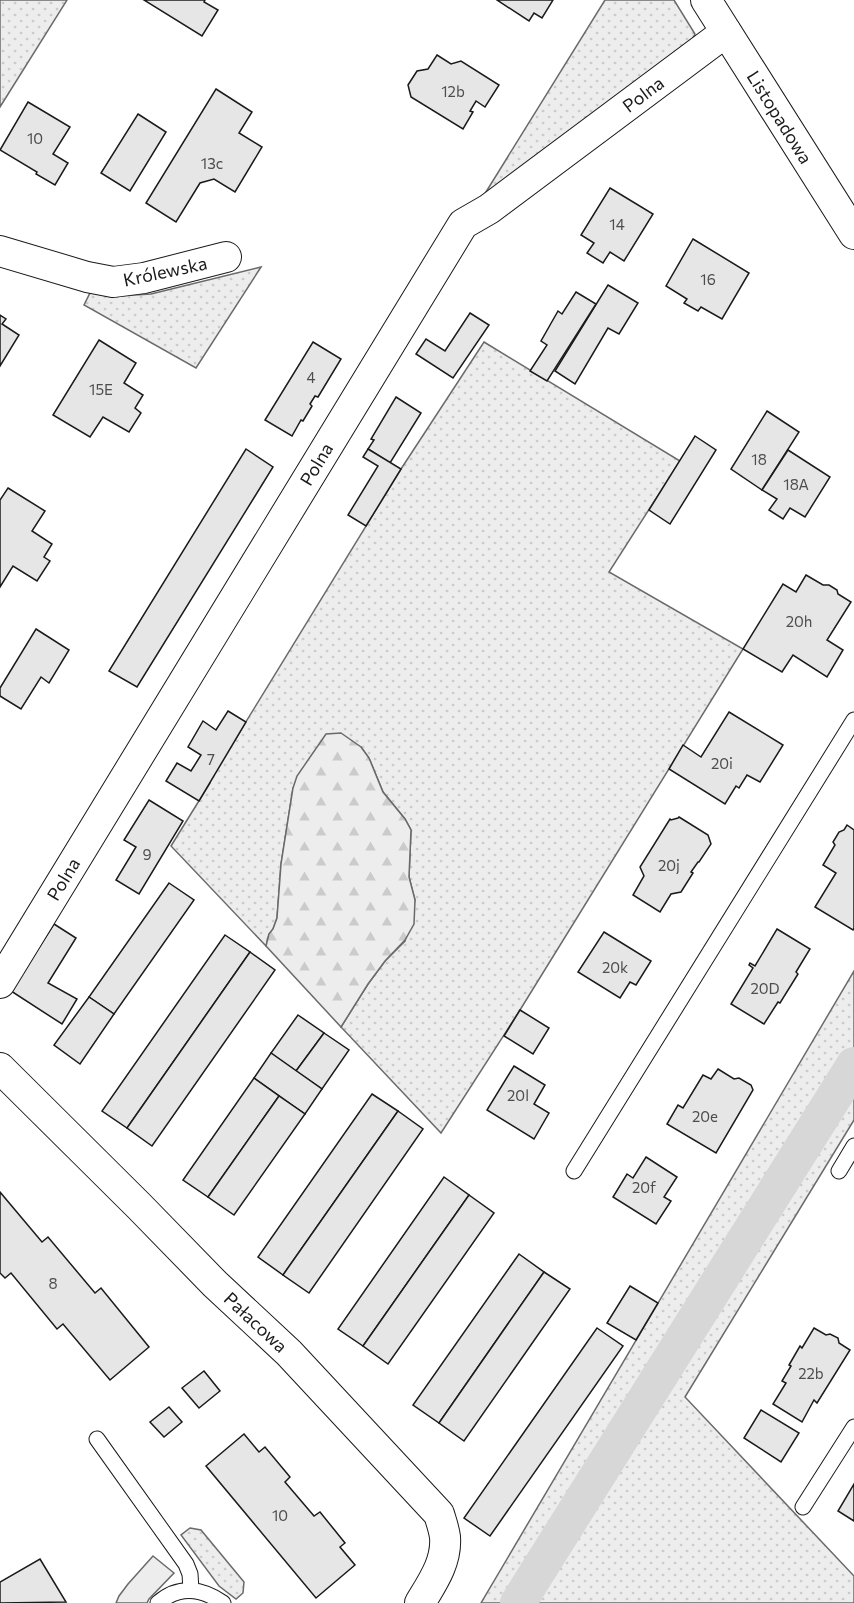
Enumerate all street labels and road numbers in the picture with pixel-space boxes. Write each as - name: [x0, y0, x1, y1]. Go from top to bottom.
- street label: Listopadowa: [743, 66, 817, 168]
- street label: Polna: [618, 71, 668, 117]
- street label: Królewska: [121, 251, 209, 291]
- street label: Polna: [295, 439, 337, 489]
- street label: Polna: [42, 854, 84, 904]
- street label: Pałacowa: [220, 1287, 292, 1357]

